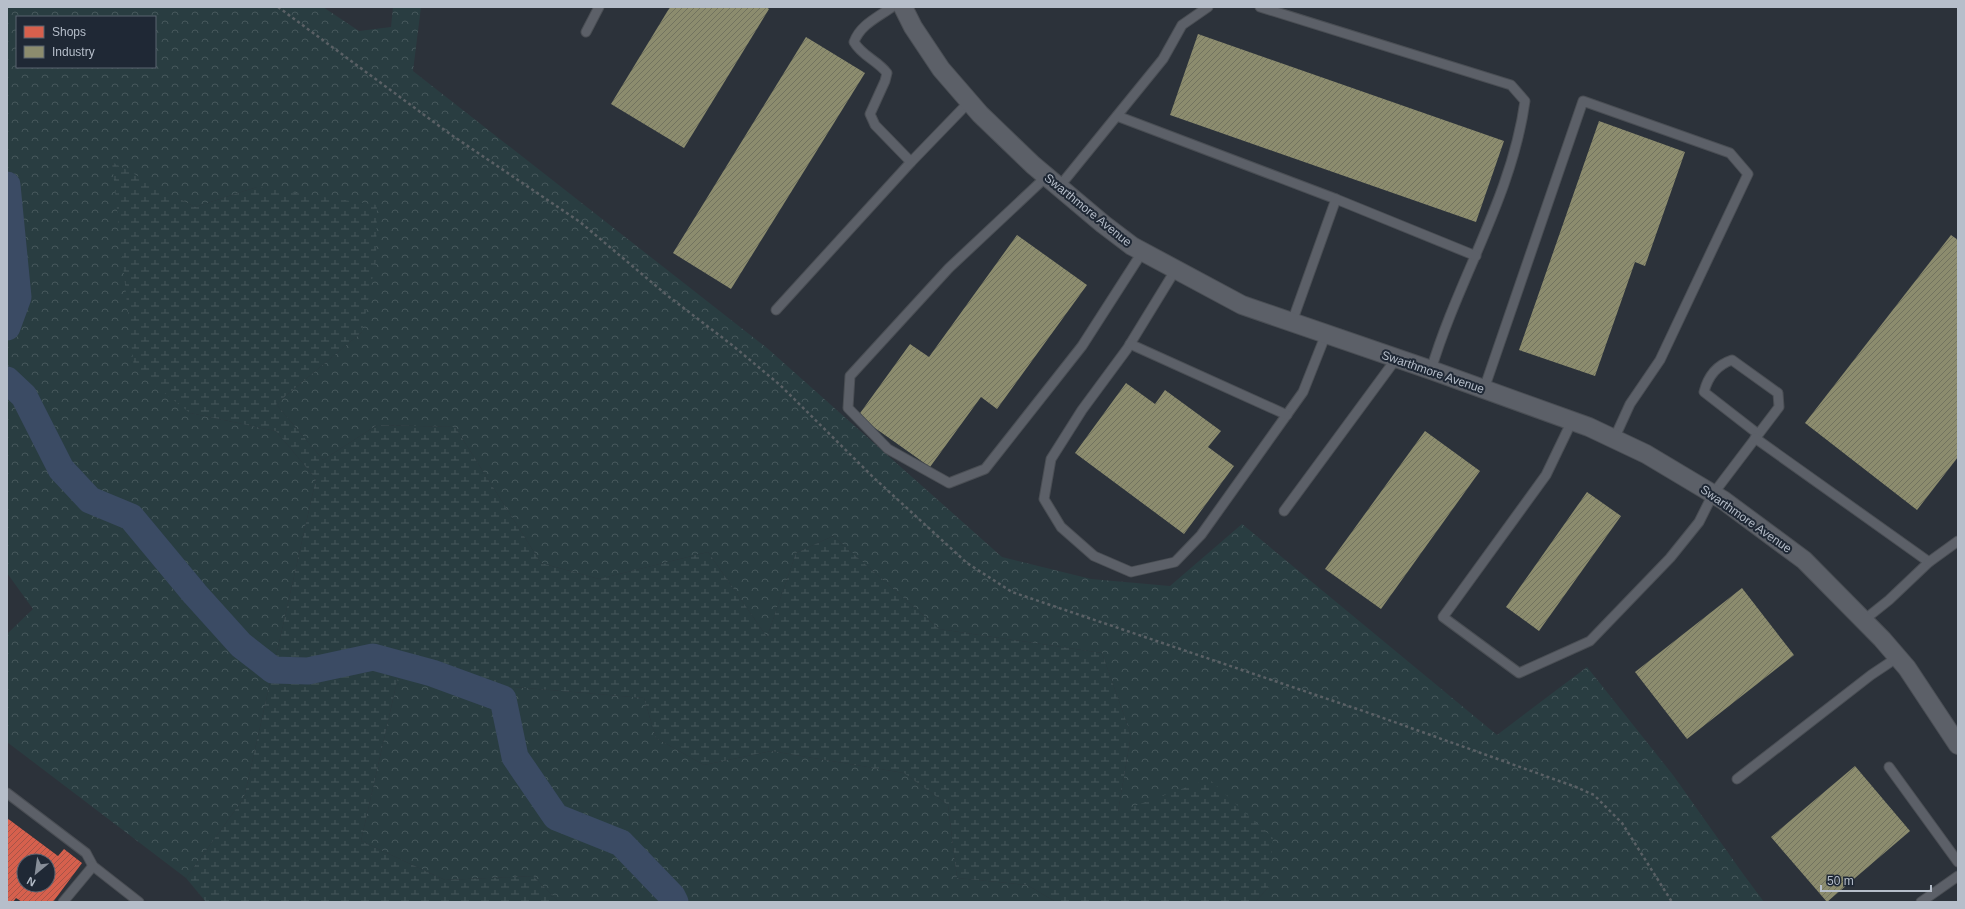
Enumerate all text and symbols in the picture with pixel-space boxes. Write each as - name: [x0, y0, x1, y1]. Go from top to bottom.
- legend: [16, 16, 156, 68]
- text: Shops: [52, 25, 86, 39]
- text: Industry: [52, 45, 95, 59]
- street label: Swarthmore Avenue: [1042, 171, 1135, 250]
- street label: Swarthmore Avenue: [1380, 348, 1487, 396]
- street label: Swarthmore Avenue: [1698, 482, 1794, 556]
- north arrow: [16, 853, 56, 893]
- scale bar: [1821, 867, 1931, 893]
- text: 50 m: [1827, 874, 1854, 888]
- text: N: [25, 875, 38, 889]

